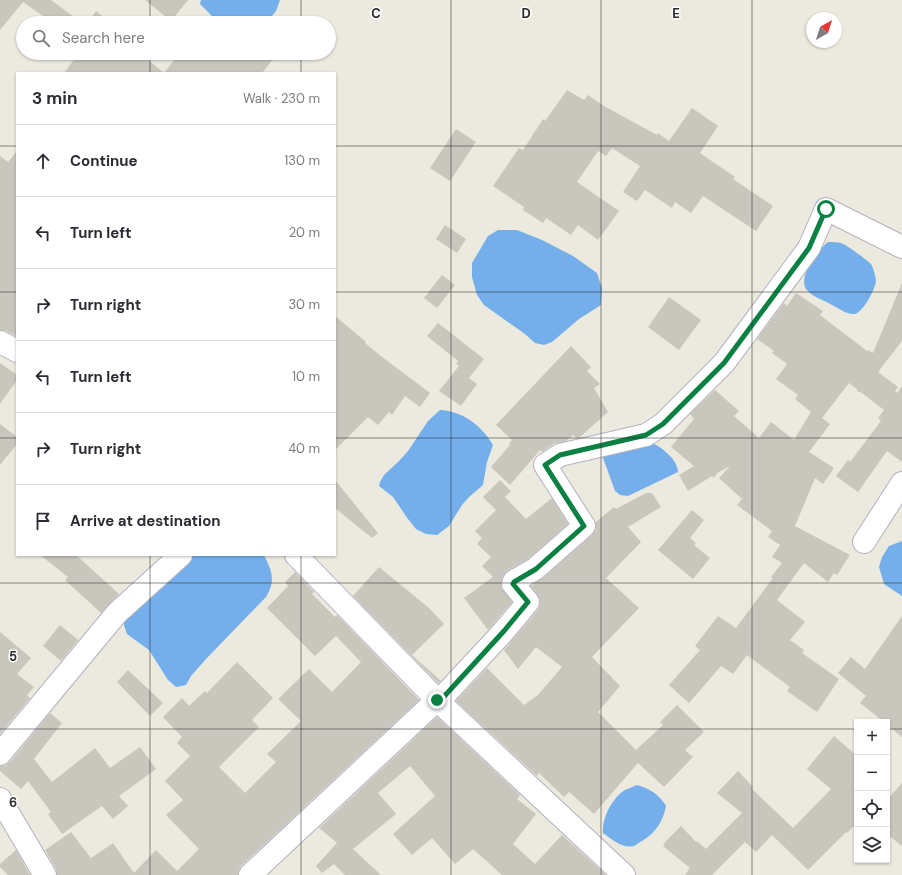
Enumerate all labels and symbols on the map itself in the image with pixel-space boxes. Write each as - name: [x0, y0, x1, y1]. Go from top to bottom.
- text: C: [371, 5, 381, 22]
- text: D: [521, 5, 531, 22]
- text: E: [672, 5, 680, 22]
- north arrow: [806, 12, 842, 48]
- route start: [817, 200, 835, 218]
- text: 5: [9, 648, 17, 665]
- route end: [428, 691, 446, 709]
- text: 6: [9, 794, 17, 811]

